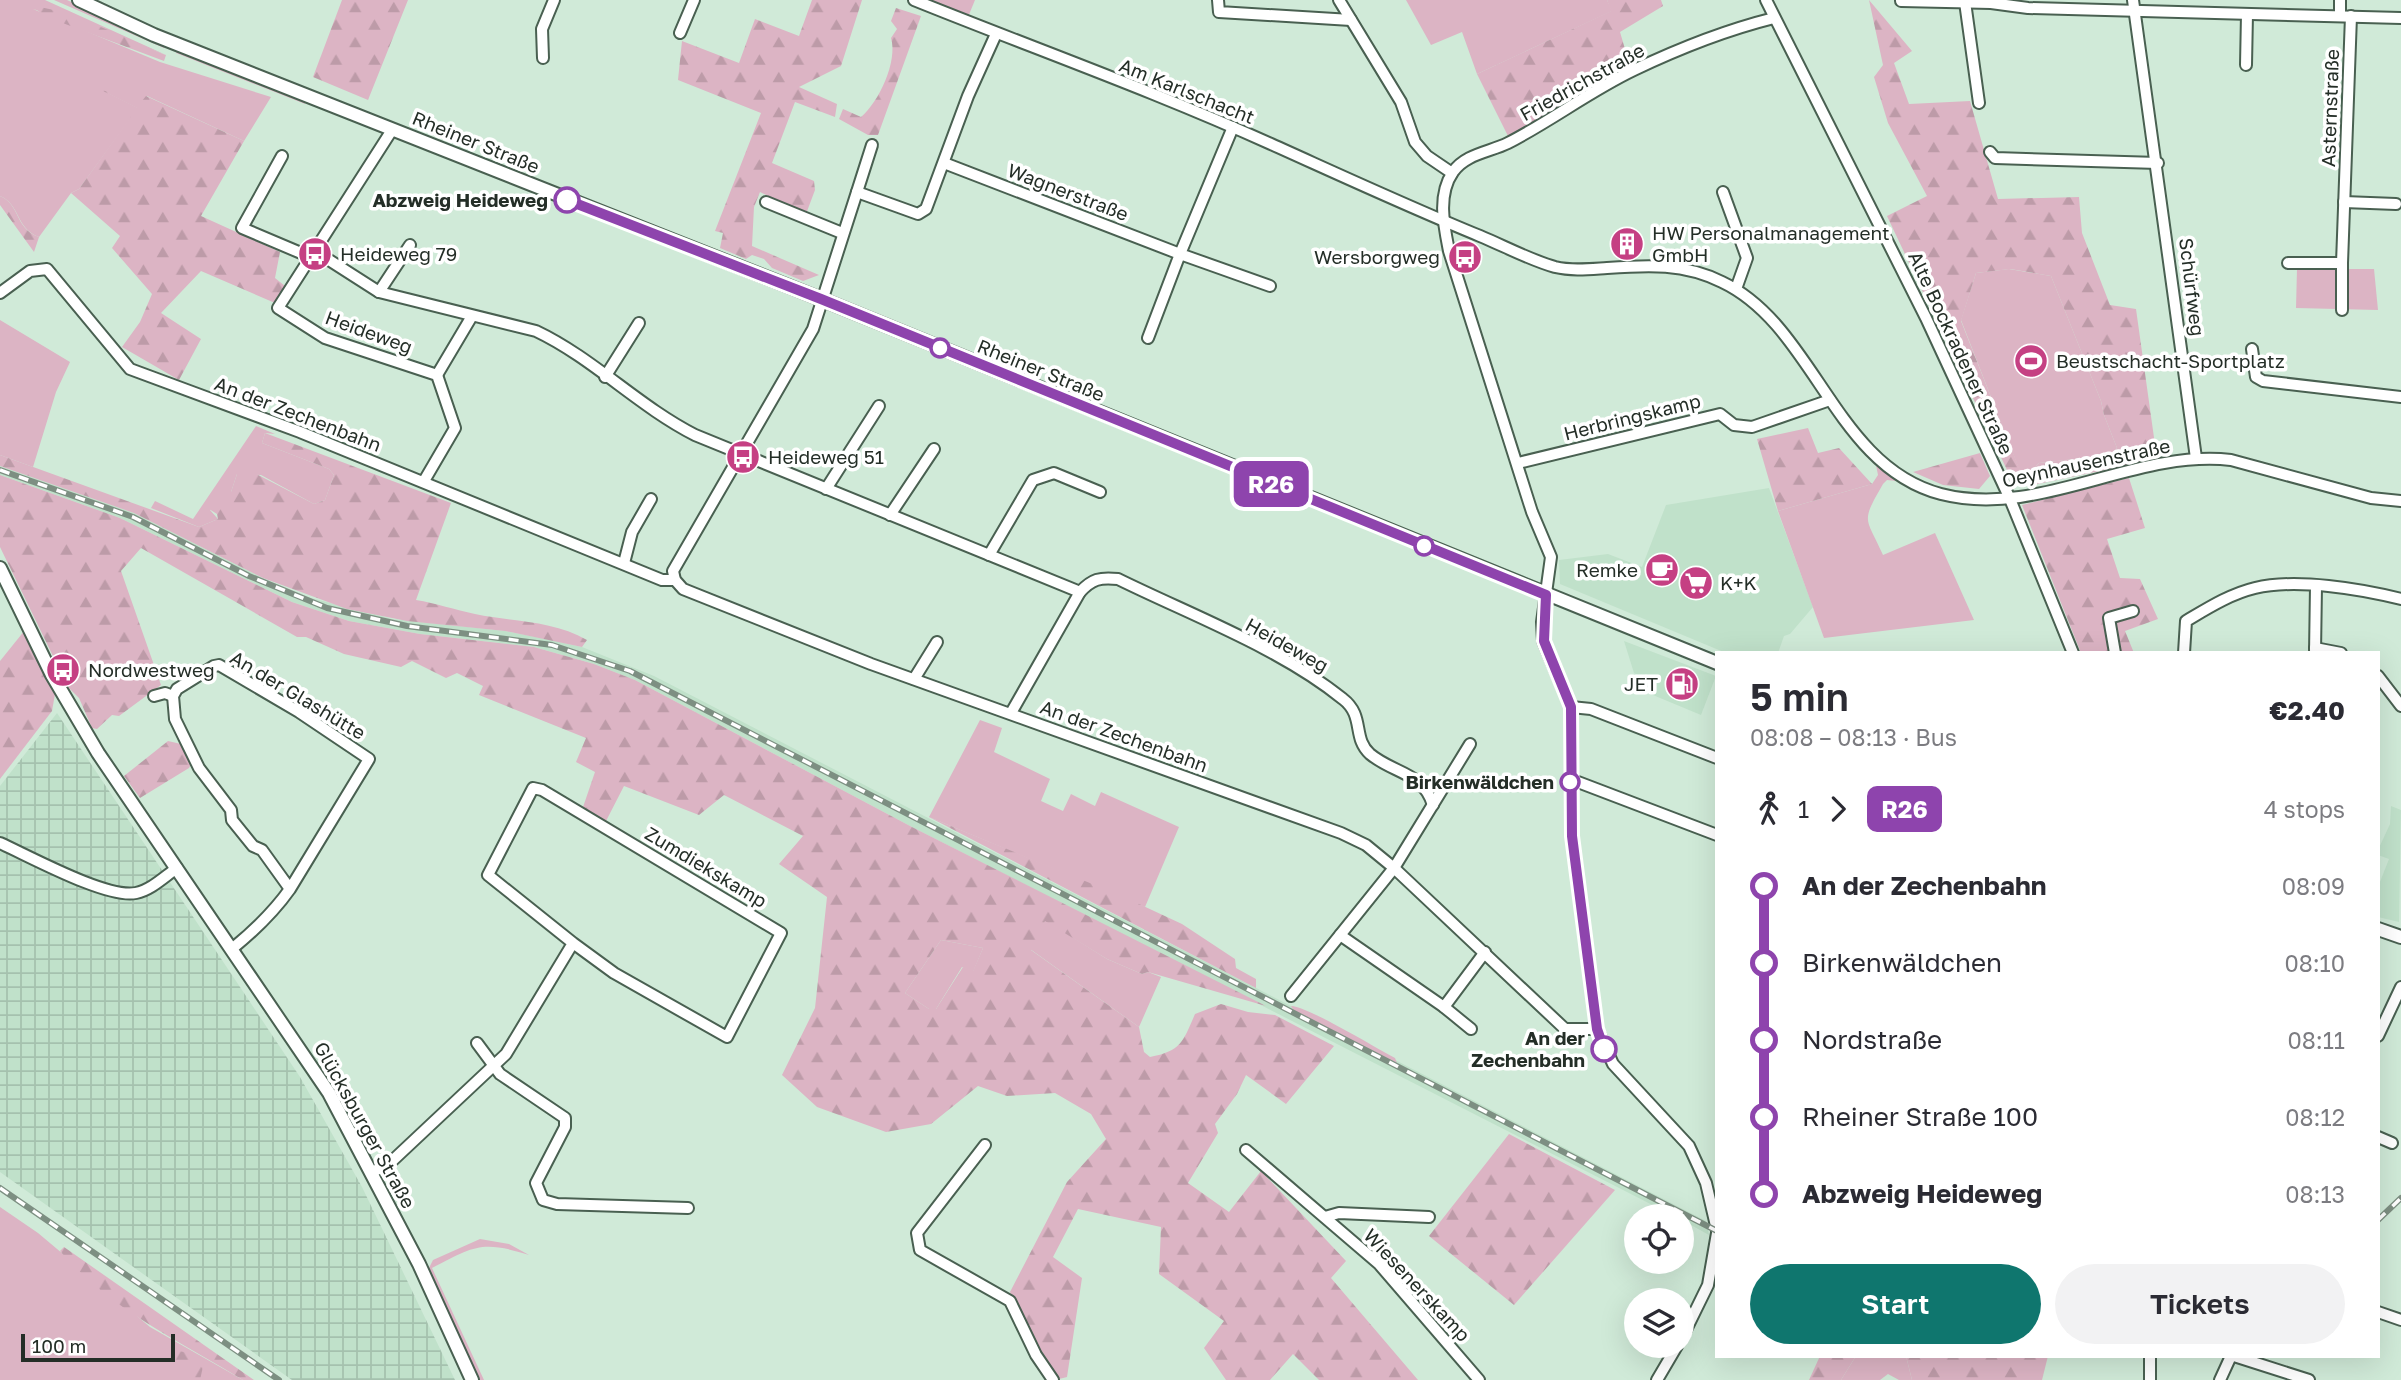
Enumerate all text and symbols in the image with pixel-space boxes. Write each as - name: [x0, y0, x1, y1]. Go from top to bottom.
- street label: Friedrichstraße: [1516, 38, 1648, 125]
- street label: Asternstraße: [2316, 49, 2343, 167]
- street label: Am Karlschacht: [1116, 53, 1258, 128]
- street label: Rheiner Straße: [409, 106, 543, 177]
- street label: Wagnerstraße: [1004, 158, 1132, 225]
- marker: Abzweig Heideweg: [554, 187, 580, 213]
- place label: Abzweig Heideweg: [372, 188, 548, 211]
- place label: HW Personalmanagement GmbH: [1652, 221, 1890, 266]
- building icon: HW Personalmanagement GmbH: [1608, 225, 1646, 263]
- bus stop icon: Heideweg 79: [296, 235, 334, 273]
- street label: Schürfweg: [2175, 237, 2210, 337]
- bus stop icon: Wersborgweg: [1446, 238, 1484, 276]
- place label: Heideweg 79: [340, 242, 457, 265]
- place label: Wersborgweg: [1314, 245, 1440, 268]
- street label: Alte Bockradener Straße: [1904, 248, 2019, 458]
- street label: Heideweg: [322, 305, 416, 358]
- street label: Rheiner Straße: [974, 334, 1108, 405]
- unlabelled marker: [930, 338, 950, 358]
- sports icon: Beustschacht-Sportplatz: [2012, 342, 2050, 380]
- place label: Beustschacht-Sportplatz: [2056, 349, 2285, 372]
- street label: An der Zechenbahn: [212, 371, 385, 456]
- street label: Herbringskamp: [1561, 388, 1703, 445]
- street label: Oeynhausenstraße: [2000, 433, 2172, 492]
- bus stop icon: Heideweg 51: [724, 438, 762, 476]
- place label: Heideweg 51: [768, 445, 884, 468]
- line badge: R26: [1231, 461, 1311, 507]
- text: R26: [1248, 469, 1294, 498]
- unlabelled marker: [1414, 536, 1434, 556]
- cafe icon: Remke: [1643, 551, 1681, 589]
- place label: Remke: [1576, 558, 1638, 581]
- supermarket icon: K+K: [1677, 564, 1715, 602]
- place label: K+K: [1720, 571, 1757, 594]
- street label: Heideweg: [1242, 612, 1333, 677]
- street label: An der Glashütte: [227, 645, 370, 744]
- bus stop icon: Nordwestweg: [44, 651, 82, 689]
- place label: Nordwestweg: [88, 658, 215, 681]
- fuel station icon: JET: [1663, 665, 1701, 703]
- place label: JET: [1624, 672, 1658, 695]
- text: 5 min: [1750, 674, 1849, 719]
- street label: An der Zechenbahn: [1037, 695, 1211, 777]
- text: €2.40: [2269, 695, 2345, 726]
- text: 08:08 – 08:13 · Bus: [1750, 723, 1957, 751]
- place label: Birkenwäldchen: [1405, 770, 1554, 793]
- marker: Birkenwäldchen: [1560, 772, 1580, 792]
- icon: walk: [1750, 790, 1788, 828]
- icon: forward: [1819, 790, 1857, 828]
- text: R26: [1881, 794, 1928, 823]
- text: 1: [1798, 795, 1809, 823]
- text: 4 stops: [2264, 795, 2345, 823]
- street label: Zumdiekskamp: [641, 821, 771, 912]
- text: An der Zechenbahn: [1802, 870, 2046, 901]
- text: 08:09: [2282, 872, 2345, 900]
- text: Birkenwäldchen: [1802, 947, 2002, 978]
- text: 08:10: [2284, 949, 2345, 977]
- text: Nordstraße: [1802, 1024, 1942, 1055]
- place label: An der Zechenbahn: [1471, 1026, 1586, 1071]
- text: 08:11: [2288, 1026, 2345, 1054]
- marker: An der Zechenbahn: [1591, 1036, 1617, 1062]
- street label: Glücksburger Straße: [310, 1038, 421, 1212]
- text: Rheiner Straße 100: [1802, 1101, 2038, 1132]
- text: 08:12: [2285, 1103, 2345, 1131]
- text: Abzweig Heideweg: [1802, 1178, 2042, 1209]
- text: 08:13: [2285, 1180, 2345, 1208]
- map controls: [1624, 1204, 1694, 1358]
- button: locate: [1624, 1204, 1694, 1274]
- street label: Wiesenerskamp: [1359, 1224, 1475, 1346]
- button: Start: [1750, 1264, 2041, 1344]
- button: Tickets: [2055, 1264, 2345, 1344]
- button: layers: [1624, 1288, 1694, 1358]
- scale bar: [21, 1331, 175, 1363]
- text: 100 m: [32, 1334, 86, 1357]

